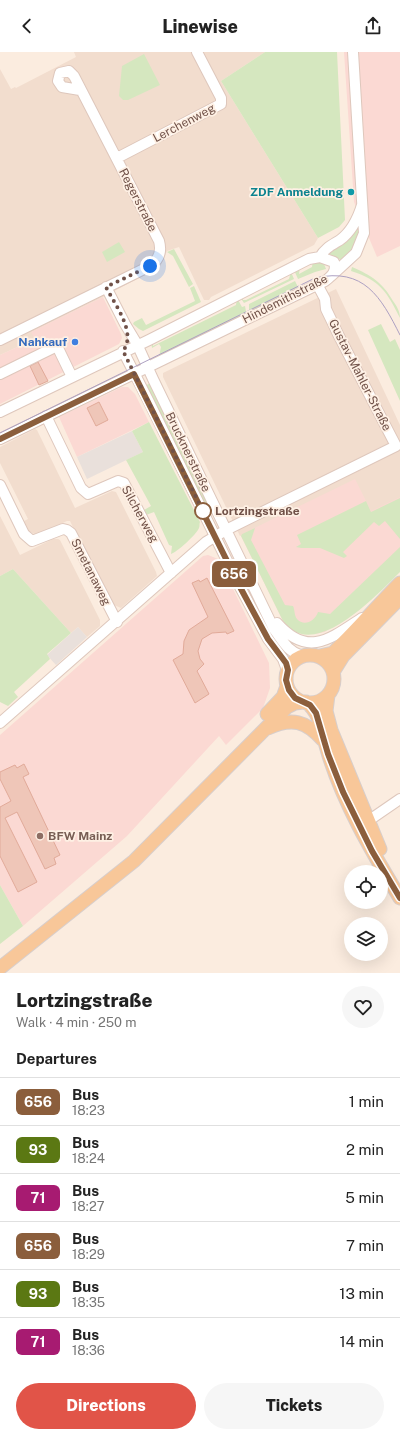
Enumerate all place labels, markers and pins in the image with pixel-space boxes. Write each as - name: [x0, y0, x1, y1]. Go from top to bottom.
- place label: ZDF Anmeldung: [250, 185, 343, 199]
- marker: ZDF Anmeldung: [346, 187, 356, 197]
- place label: Nahkauf: [18, 335, 67, 349]
- marker: Nahkauf: [70, 337, 80, 347]
- marker: Lortzingstraße: [194, 502, 212, 520]
- place label: Lortzingstraße: [215, 504, 300, 518]
- place label: BFW Mainz: [48, 829, 112, 843]
- marker: BFW Mainz: [35, 831, 45, 841]

